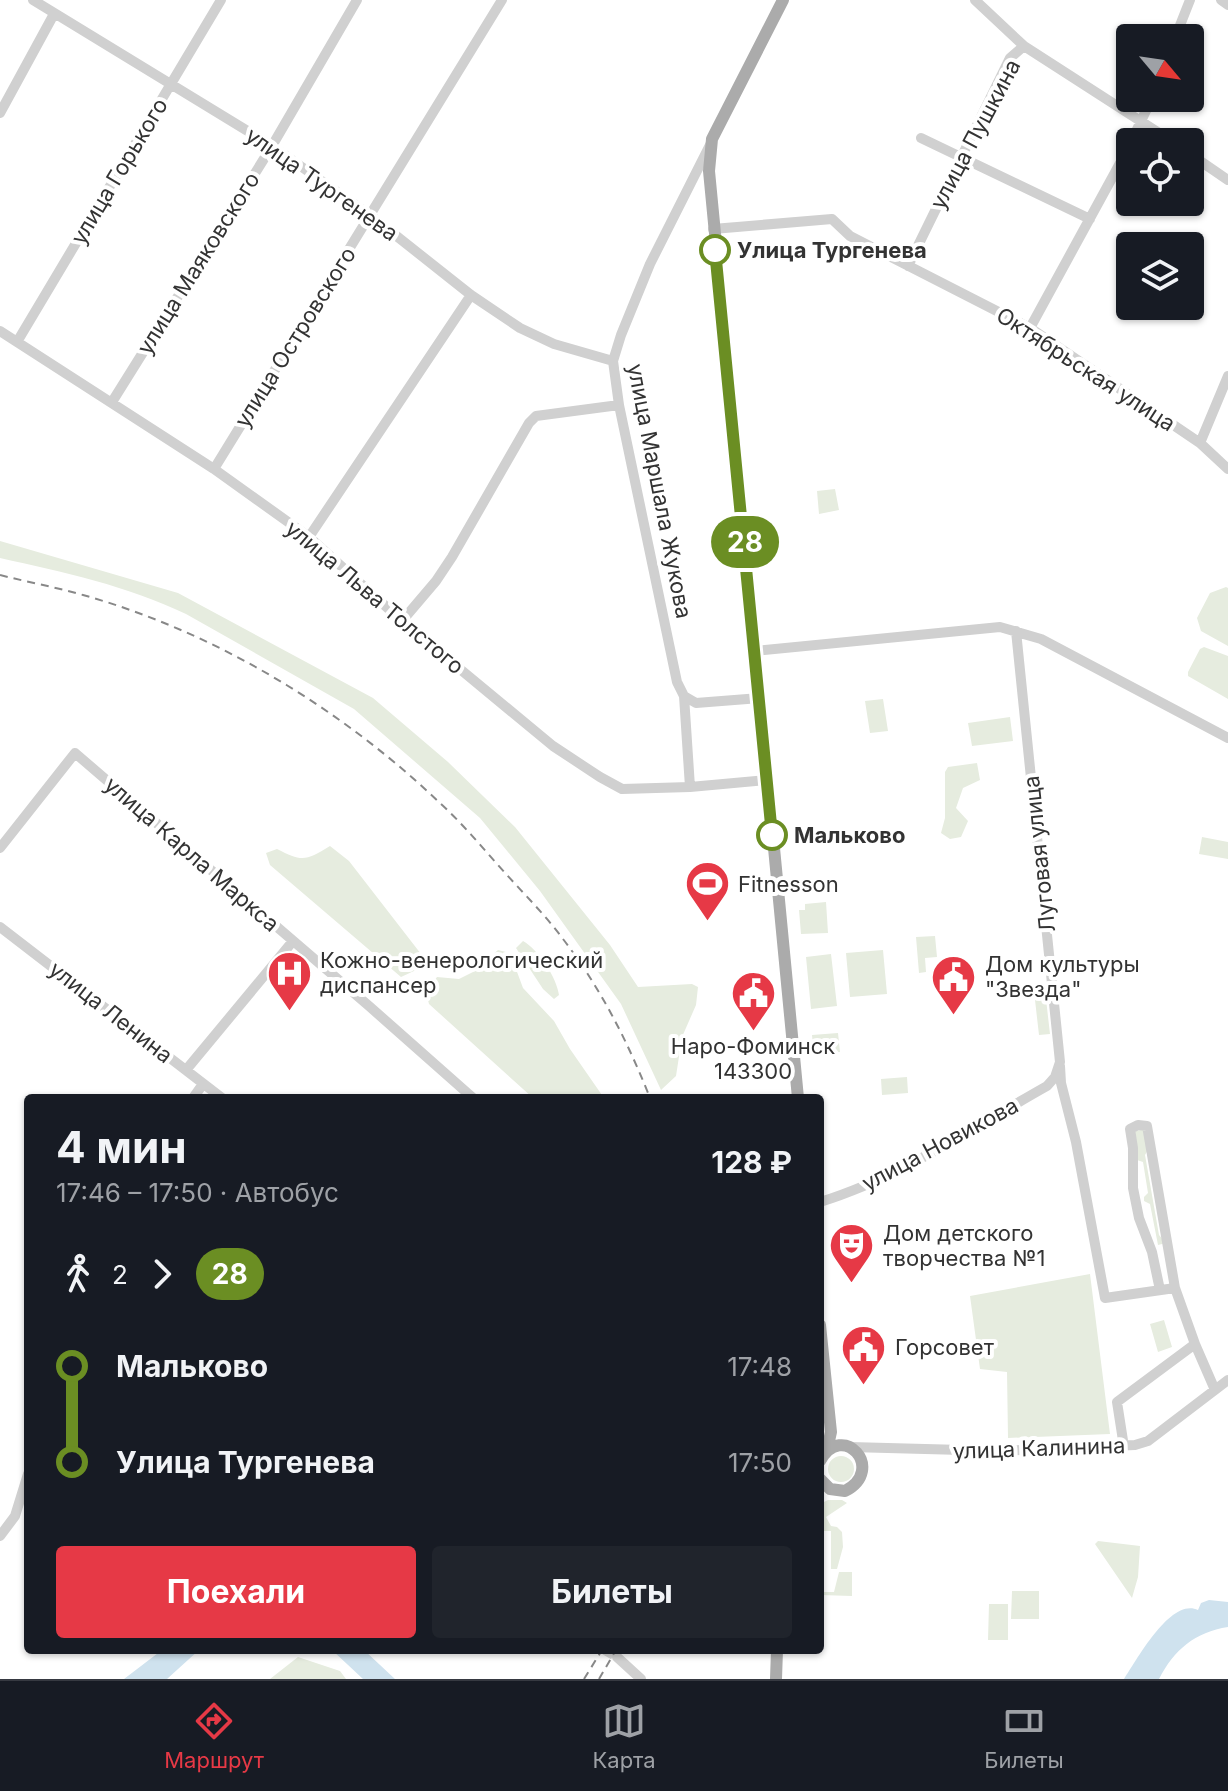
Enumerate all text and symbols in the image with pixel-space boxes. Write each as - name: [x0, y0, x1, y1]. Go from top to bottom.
- north arrow: [1116, 24, 1204, 112]
- map controls: [1116, 24, 1204, 320]
- street label: улица Пушкина: [925, 55, 1025, 213]
- street label: улица Горького: [65, 93, 173, 249]
- street label: улица Тургенева: [241, 122, 403, 246]
- button: locate: [1116, 128, 1204, 216]
- street label: улица Маяковского: [131, 167, 265, 359]
- button: layers: [1116, 232, 1204, 320]
- marker: Улица Тургенева: [700, 235, 730, 265]
- place label: Улица Тургенева: [737, 237, 927, 263]
- street label: улица Островского: [229, 242, 361, 432]
- street label: Октябрьская улица: [992, 302, 1180, 436]
- street label: улица Маршала Жукова: [623, 361, 697, 621]
- street label: улица Льва Толстого: [281, 515, 469, 679]
- line badge: 28: [709, 516, 781, 568]
- text: 28: [727, 525, 763, 559]
- street label: улица Карла Маркса: [99, 771, 285, 937]
- street label: Луговая улица: [1018, 775, 1060, 933]
- marker: Мальково: [757, 820, 787, 850]
- place label: Мальково: [794, 822, 906, 848]
- sports icon: Fitnesson: [683, 860, 731, 923]
- place label: Fitnesson: [738, 871, 839, 897]
- place label: Кожно-венерологический диспансер: [320, 947, 603, 998]
- hospital icon: Кожно-венерологический диспансер: [265, 949, 313, 1012]
- place label: Дом культуры "Звезда": [985, 951, 1140, 1002]
- public building icon: Дом культуры "Звезда": [930, 953, 978, 1016]
- street label: улица Ленина: [44, 956, 178, 1068]
- public building icon: Наро-Фоминск 143300: [729, 969, 777, 1032]
- place label: Наро-Фоминск 143300: [671, 1033, 835, 1084]
- street label: улица Новикова: [857, 1092, 1023, 1196]
- text: 4 мин: [56, 1120, 187, 1174]
- text: 128 ₽: [711, 1144, 792, 1180]
- text: 17:46 – 17:50 · Автобус: [56, 1177, 339, 1208]
- place label: Дом детского творчества №1: [883, 1220, 1046, 1271]
- theatre icon: Дом детского творчества №1: [828, 1222, 876, 1285]
- icon: walk: [56, 1252, 100, 1296]
- icon: forward: [140, 1252, 184, 1296]
- text: 28: [212, 1257, 248, 1291]
- text: 2: [112, 1259, 128, 1290]
- public building icon: Горсовет: [840, 1323, 888, 1386]
- place label: Горсовет: [895, 1334, 995, 1360]
- text: Мальково: [116, 1348, 268, 1384]
- text: 17:48: [727, 1351, 792, 1382]
- street label: улица Калинина: [952, 1432, 1126, 1464]
- text: Улица Тургенева: [116, 1444, 375, 1480]
- text: 17:50: [728, 1447, 792, 1478]
- button: Поехали: [56, 1546, 416, 1638]
- button: Билеты: [432, 1546, 792, 1638]
- tab: Маршрут: [164, 1699, 264, 1773]
- tab: Карта: [593, 1699, 656, 1773]
- tab: Билеты: [984, 1699, 1064, 1773]

